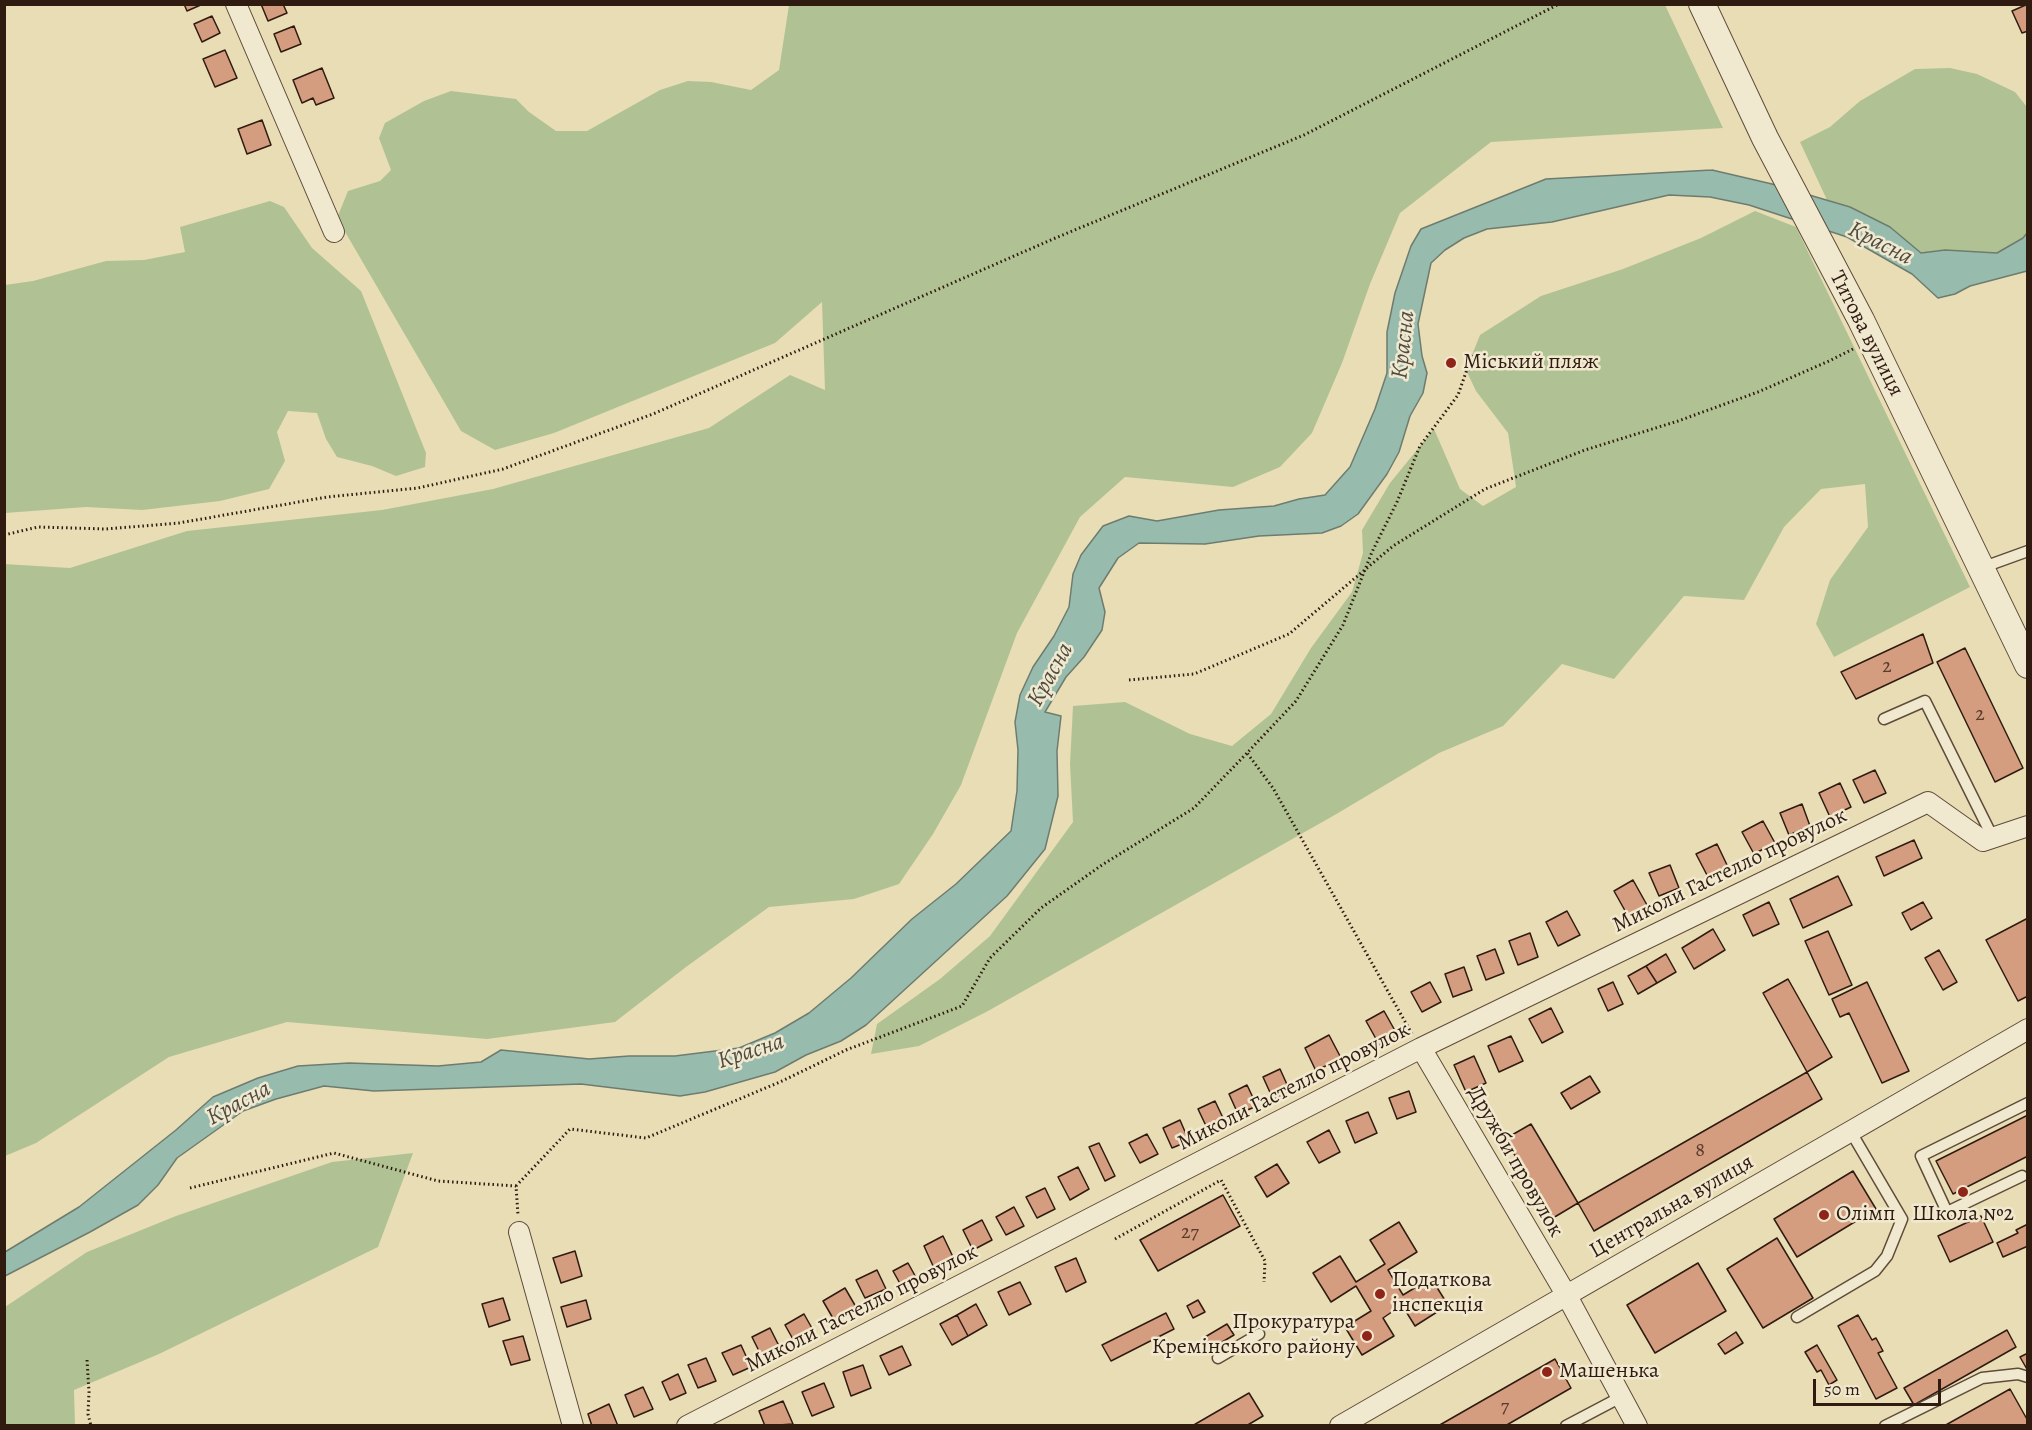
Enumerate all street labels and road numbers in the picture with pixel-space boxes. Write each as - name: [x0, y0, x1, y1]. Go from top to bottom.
- street label: Титова вулиця: [1823, 267, 1909, 401]
- street label: Миколи Гастелло провулок: [1609, 803, 1851, 939]
- street label: Миколи Гастелло провулок: [1173, 1017, 1415, 1157]
- street label: Дружби провулок: [1461, 1082, 1569, 1242]
- street label: Центральна вулиця: [1585, 1149, 1759, 1265]
- street label: Миколи Гастелло провулок: [741, 1239, 983, 1379]

